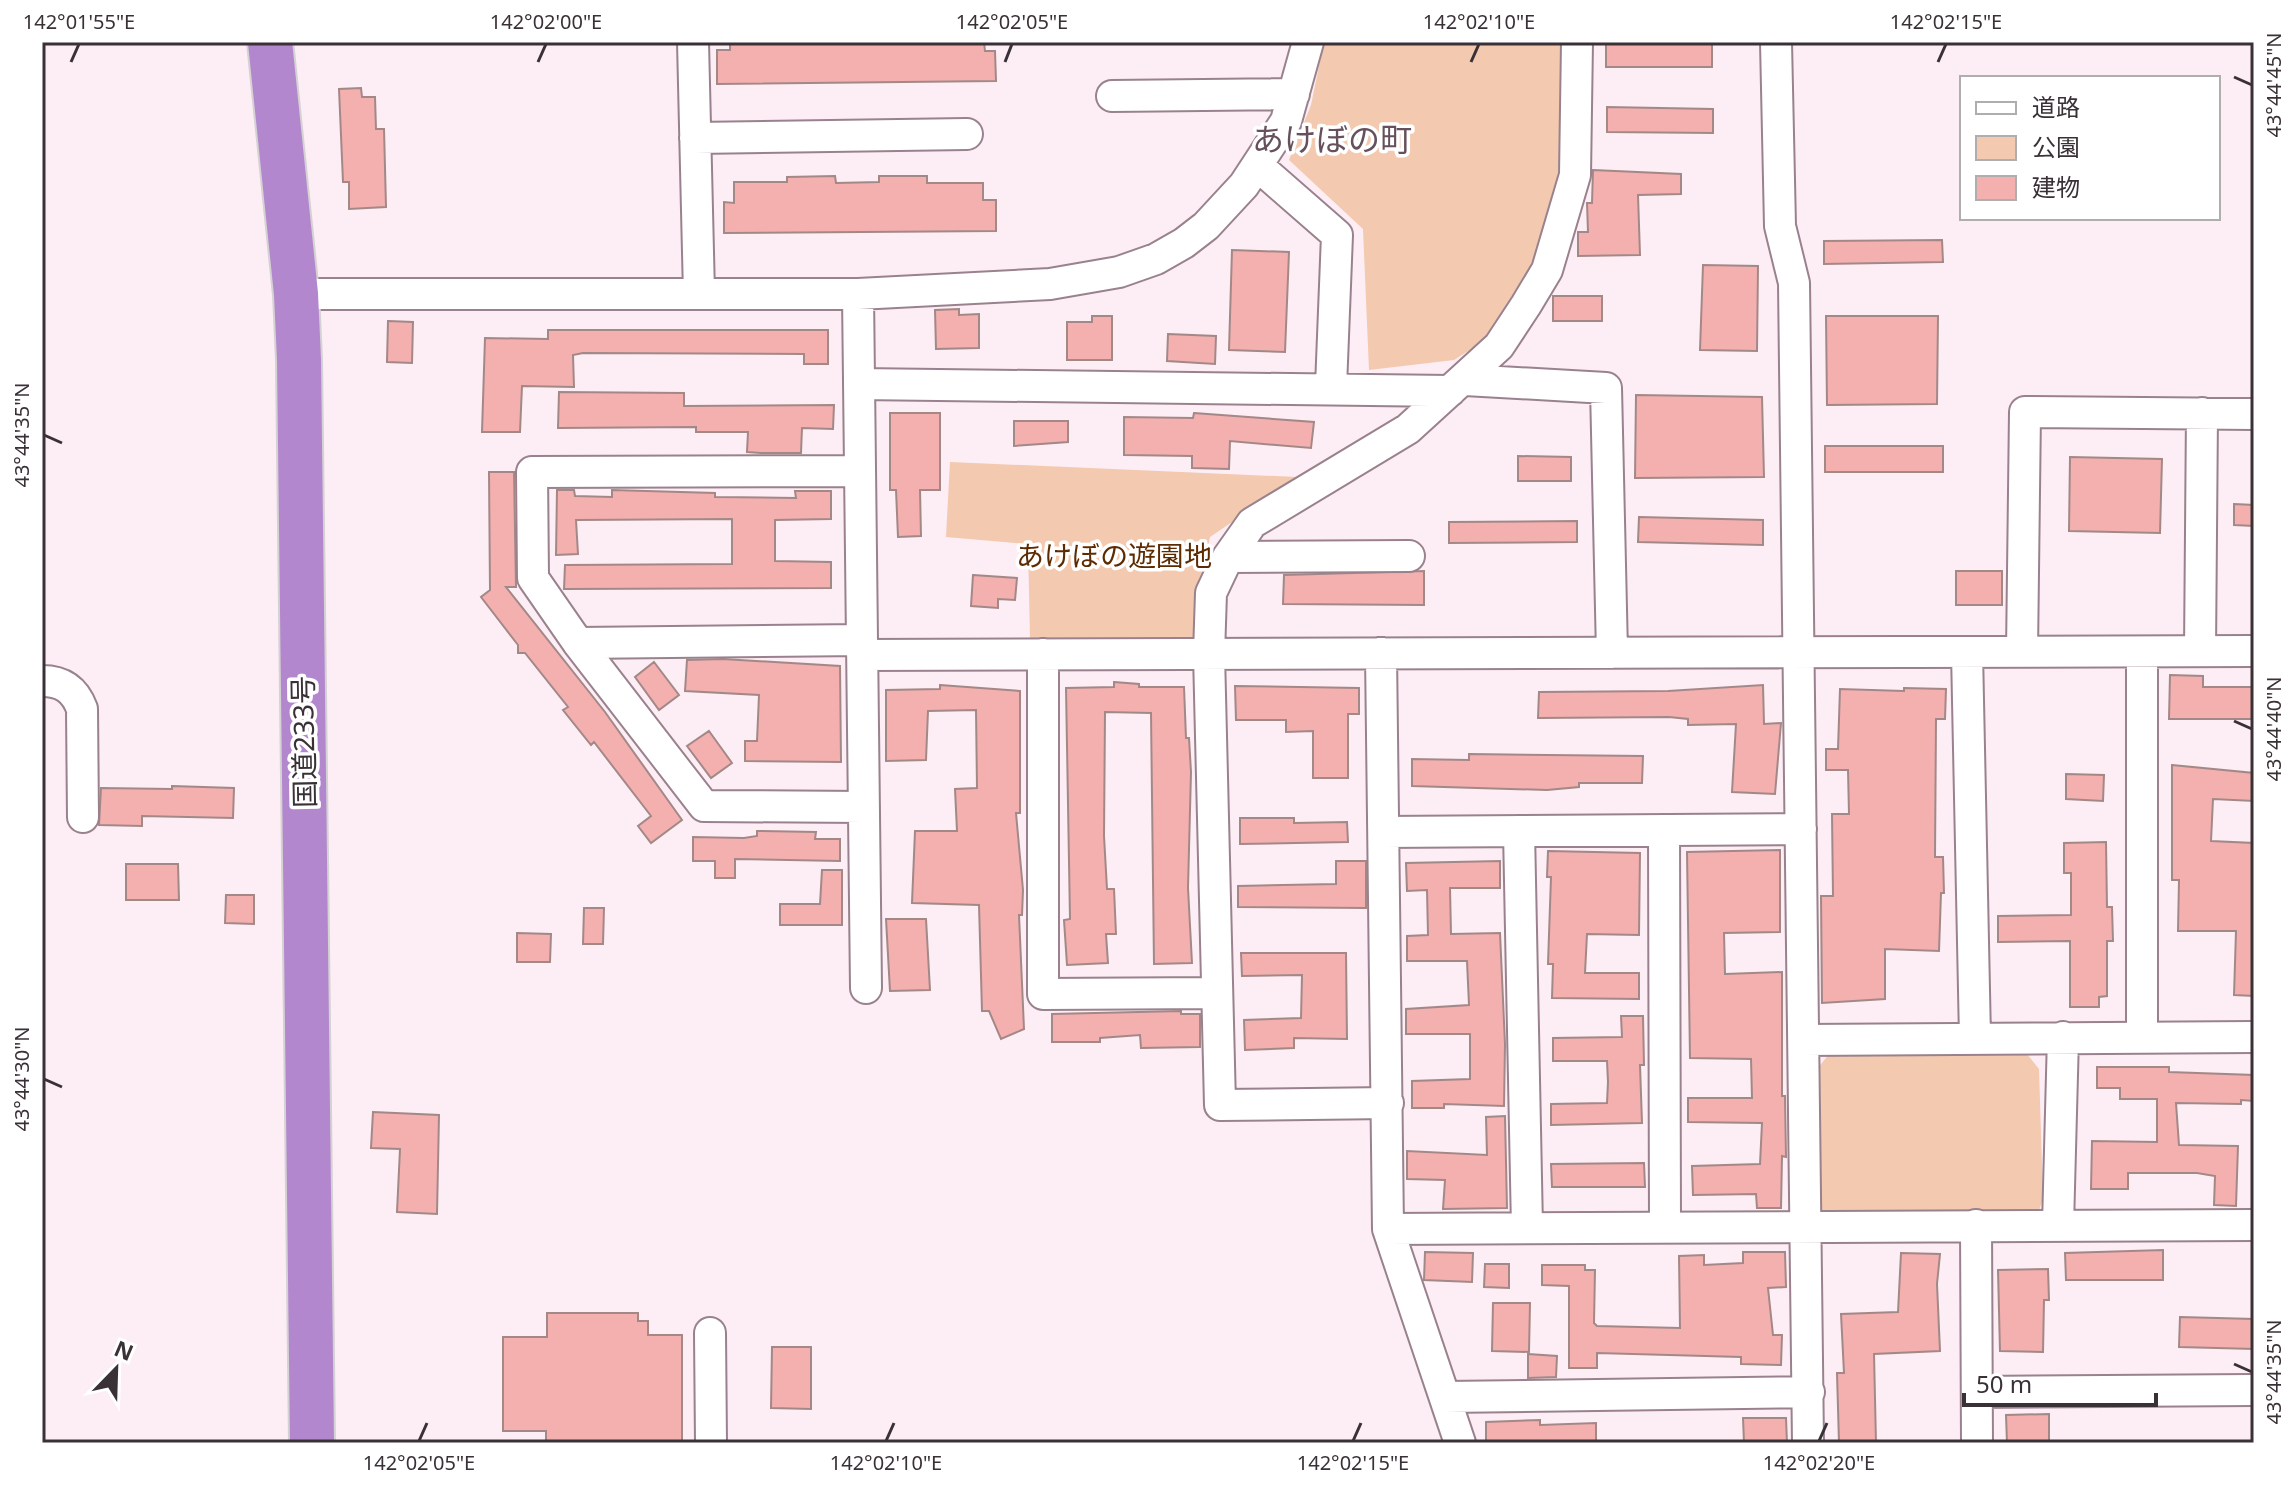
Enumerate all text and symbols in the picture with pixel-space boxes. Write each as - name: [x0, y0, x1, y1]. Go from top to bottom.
- text: 142°01'55"E: [23, 8, 135, 35]
- text: 142°02'00"E: [490, 8, 602, 35]
- text: 142°02'05"E: [956, 8, 1068, 35]
- text: 142°02'10"E: [1423, 8, 1535, 35]
- text: 142°02'15"E: [1890, 8, 2002, 35]
- text: 43°44'45"N: [2260, 32, 2287, 138]
- legend: [1960, 76, 2220, 220]
- text: 道路: [2032, 90, 2080, 123]
- district label: あけぼの町: [1252, 117, 1412, 160]
- text: 公園: [2032, 130, 2080, 163]
- text: 建物: [2032, 170, 2080, 203]
- text: 43°44'35"N: [8, 382, 35, 488]
- park label: あけぼの遊園地: [1016, 536, 1212, 574]
- street label: 国道233号: [283, 676, 323, 808]
- text: 43°44'40"N: [2260, 676, 2287, 782]
- text: 43°44'30"N: [8, 1026, 35, 1132]
- text: 43°44'35"N: [2260, 1319, 2287, 1425]
- north arrow: [76, 1329, 156, 1409]
- text: N: [110, 1332, 138, 1367]
- scale bar: [1964, 1357, 2156, 1407]
- text: 50 m: [1976, 1367, 2032, 1400]
- text: 142°02'05"E: [363, 1449, 475, 1476]
- text: 142°02'10"E: [830, 1449, 942, 1476]
- text: 142°02'15"E: [1297, 1449, 1409, 1476]
- text: 142°02'20"E: [1763, 1449, 1875, 1476]

